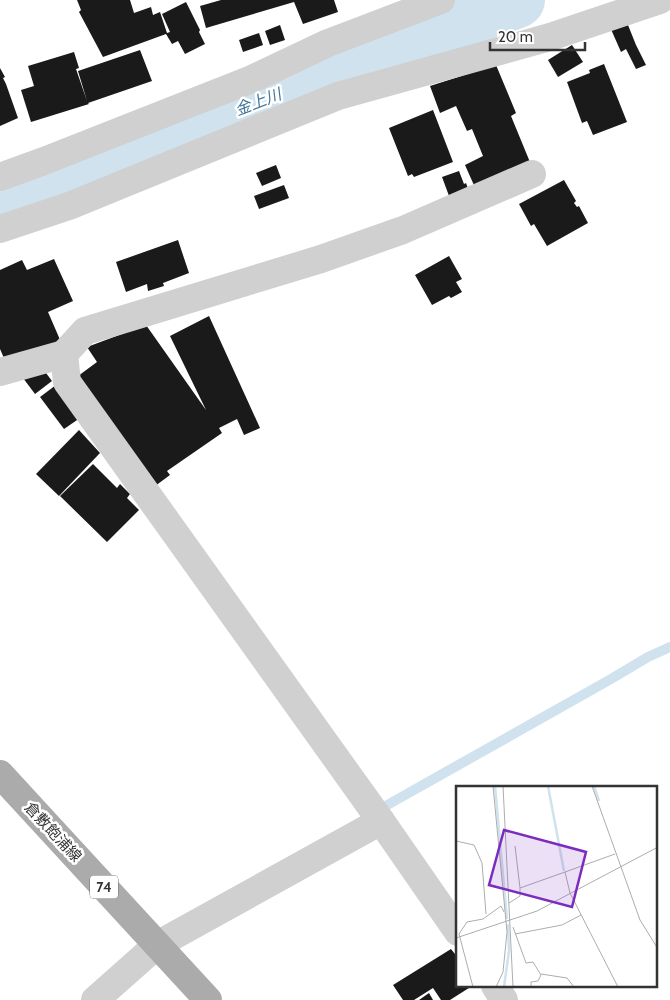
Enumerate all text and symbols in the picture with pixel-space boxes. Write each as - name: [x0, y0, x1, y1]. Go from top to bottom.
- scale bar: [490, 20, 585, 52]
- text: 20 m: [498, 28, 533, 46]
- water label: 金上川: [232, 84, 286, 119]
- inset map: [456, 786, 658, 988]
- street label: 倉敷飽浦線: [21, 798, 85, 866]
- road number: 74: [90, 876, 118, 899]

